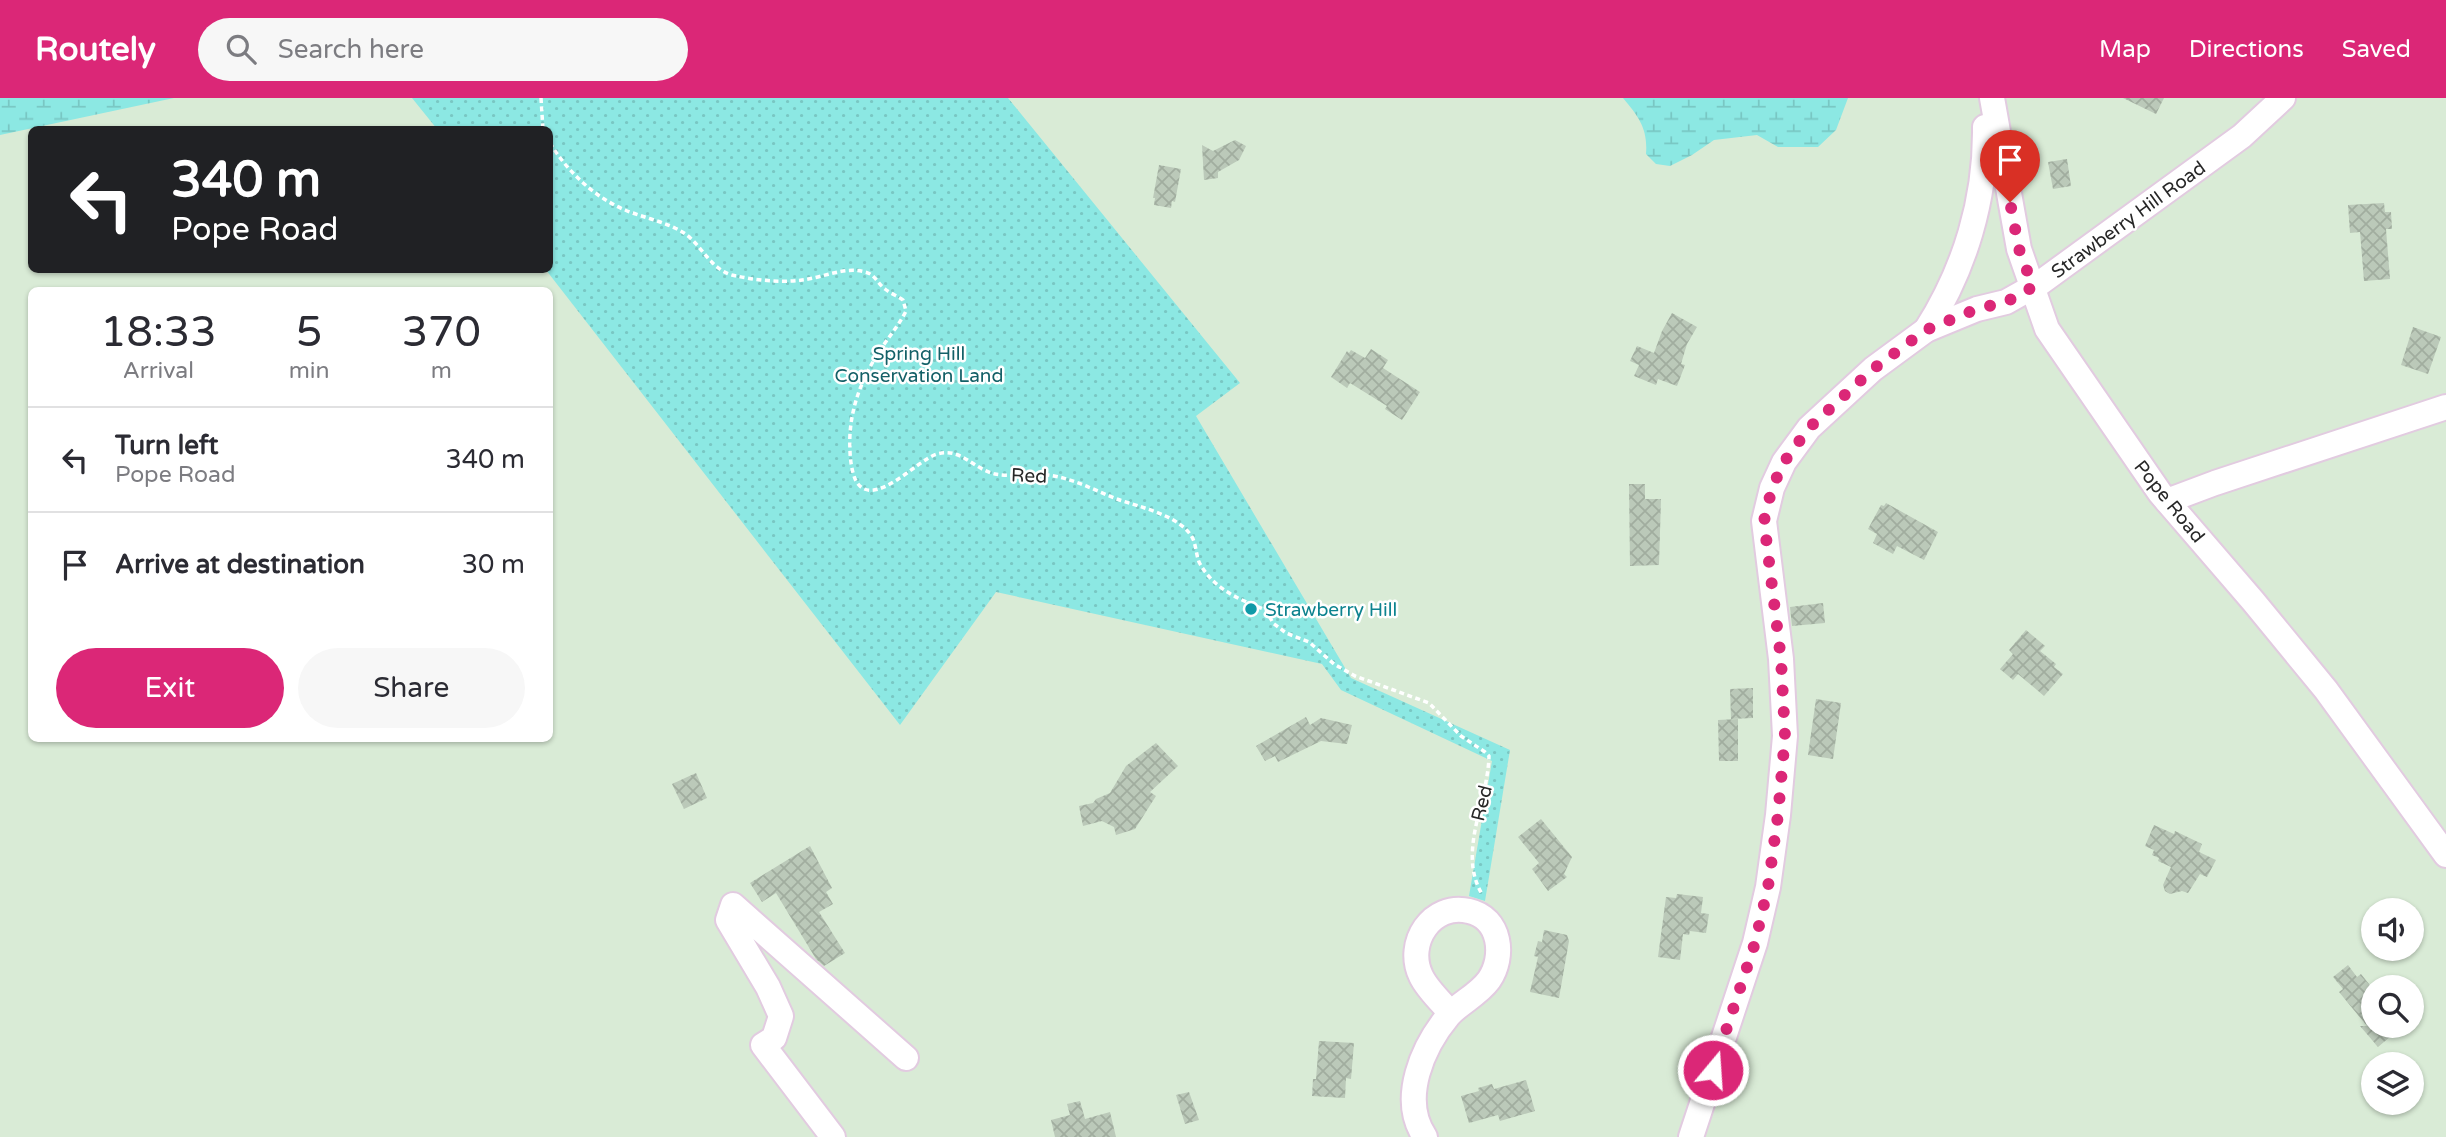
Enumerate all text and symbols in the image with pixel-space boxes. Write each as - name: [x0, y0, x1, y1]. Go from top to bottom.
- search box: [198, 18, 688, 81]
- text: Routely: [35, 30, 156, 69]
- icon: search: [222, 30, 260, 68]
- text: Search here: [278, 34, 424, 65]
- text: Map: [2099, 35, 2151, 64]
- text: Directions: [2189, 35, 2304, 64]
- text: Saved: [2342, 35, 2411, 64]
- pin: [1980, 130, 2040, 202]
- icon: arrive: [1991, 141, 2029, 179]
- text: 340 m: [171, 151, 321, 210]
- icon: left: [56, 154, 147, 245]
- street label: Strawberry Hill Road: [2047, 157, 2210, 283]
- text: Pope Road: [171, 211, 339, 249]
- text: 18:33: [100, 307, 217, 358]
- text: 5: [296, 307, 322, 358]
- text: 370: [402, 307, 481, 358]
- park label: Spring Hill Conservation Land: [835, 343, 1003, 387]
- text: Arrival: [123, 357, 194, 385]
- text: min: [289, 357, 330, 385]
- text: m: [431, 357, 452, 385]
- text: Turn left: [115, 430, 218, 461]
- icon: left: [56, 441, 94, 479]
- text: 340 m: [445, 444, 525, 475]
- street label: Pope Road: [2129, 456, 2209, 547]
- text: Pope Road: [115, 461, 235, 489]
- street label: Red: [1010, 464, 1047, 488]
- icon: arrive: [56, 546, 94, 584]
- text: Arrive at destination: [115, 549, 365, 580]
- text: 30 m: [462, 549, 525, 580]
- place label: Strawberry Hill: [1265, 599, 1397, 621]
- marker: Strawberry Hill: [1243, 601, 1259, 617]
- button: Exit: [56, 648, 284, 728]
- button: Share: [298, 648, 525, 728]
- street label: Red: [1467, 783, 1497, 824]
- map controls: [2361, 898, 2424, 1115]
- button: sound: [2361, 898, 2424, 961]
- button: search: [2361, 975, 2424, 1038]
- position arrow: [1676, 1033, 1750, 1107]
- button: layers: [2361, 1052, 2424, 1115]

